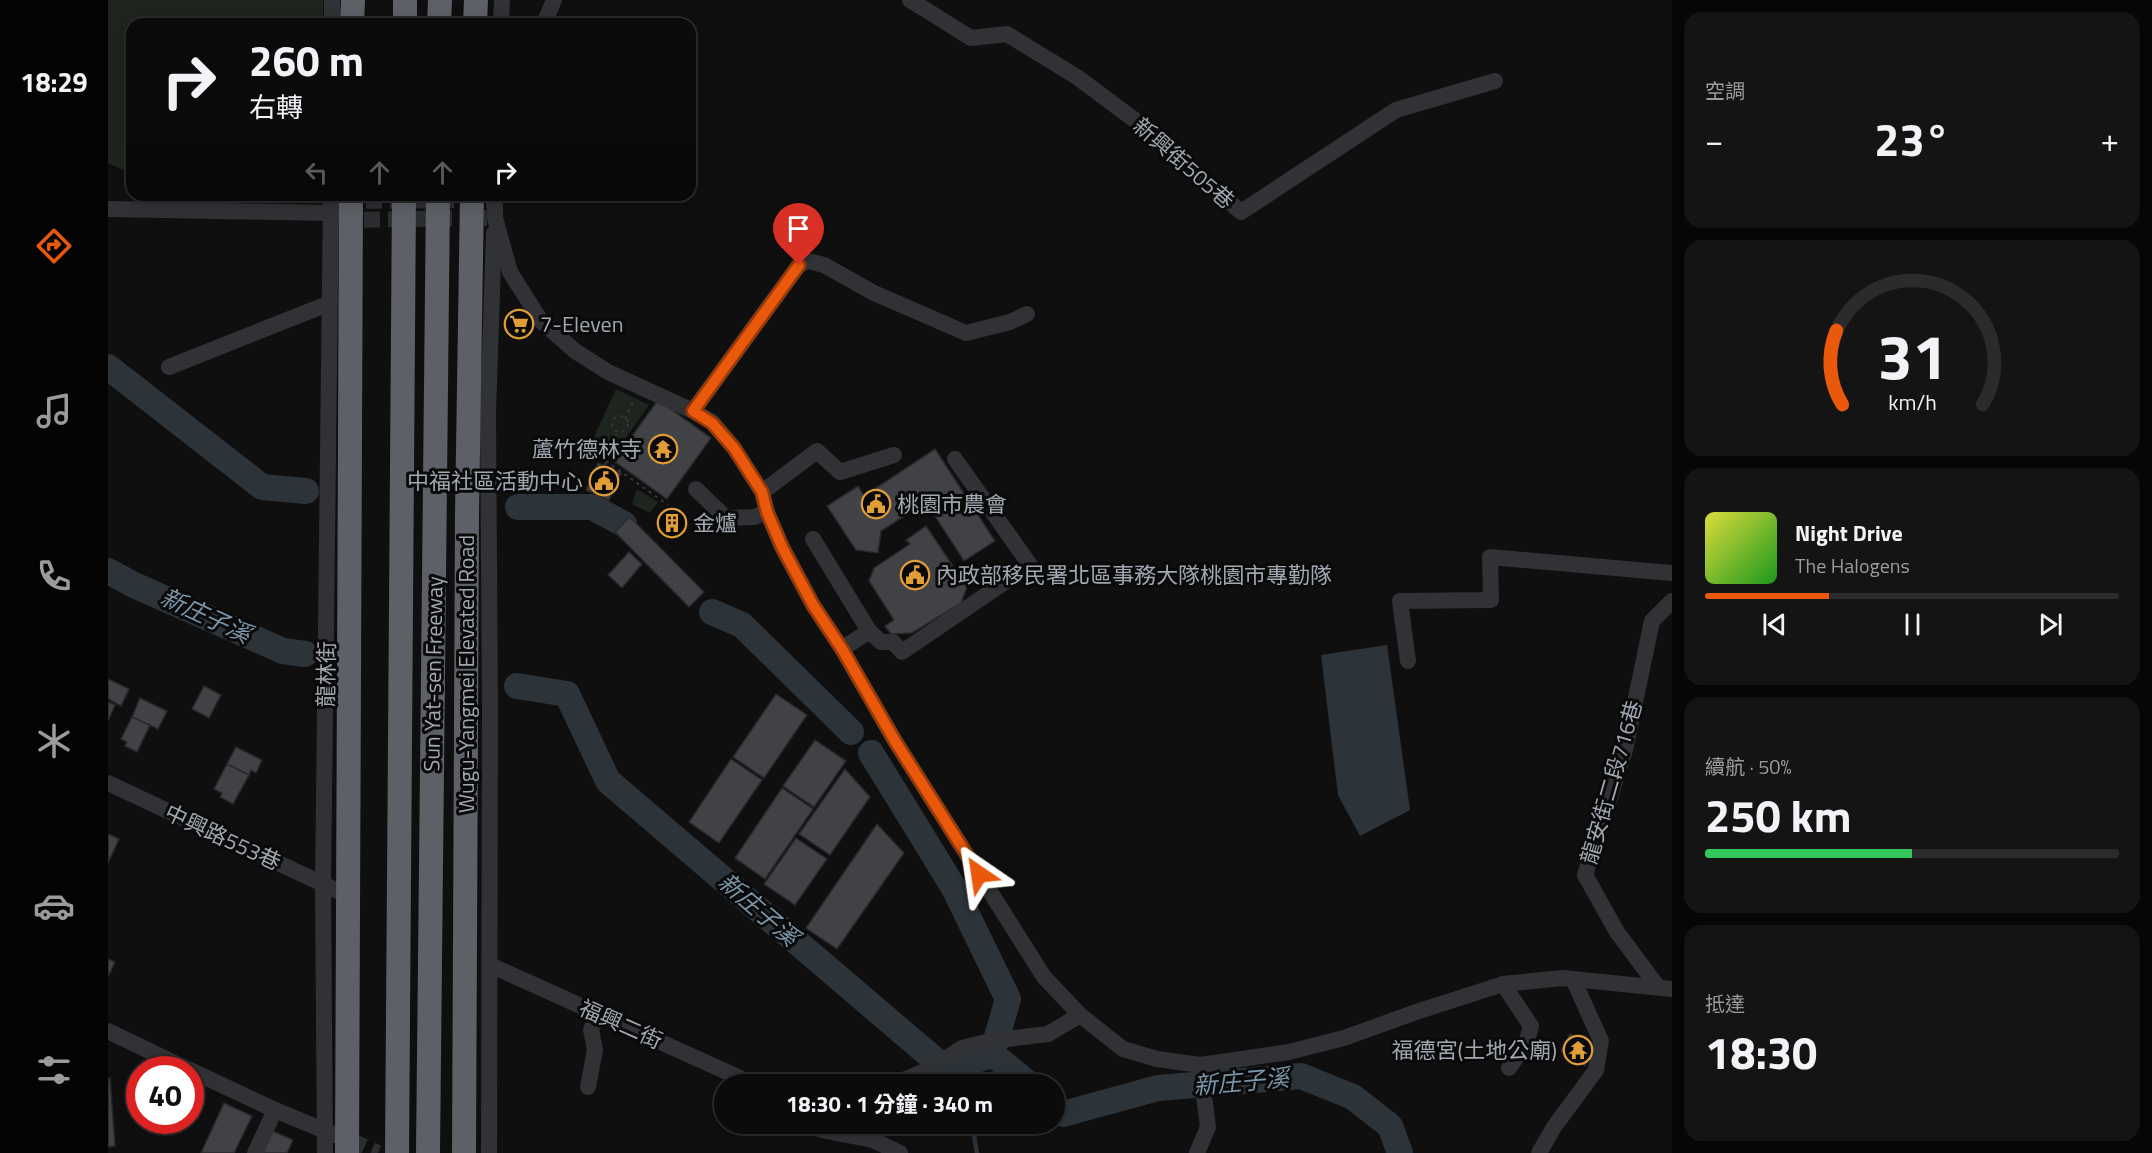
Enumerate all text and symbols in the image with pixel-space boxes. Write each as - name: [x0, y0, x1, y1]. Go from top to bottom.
- text: 260 m: [249, 28, 364, 92]
- icon: right: [150, 42, 228, 120]
- text: 18:29: [20, 61, 88, 102]
- text: 空調: [1705, 75, 1745, 106]
- text: 右轉: [249, 86, 303, 127]
- text: 23°: [1874, 105, 1950, 173]
- street label: 新興街505巷: [1126, 109, 1242, 217]
- text: −: [1705, 115, 1723, 165]
- text: +: [2101, 115, 2119, 165]
- icon: left: [300, 156, 333, 189]
- icon: ahead: [363, 156, 396, 189]
- icon: ahead: [426, 156, 459, 189]
- icon: right: [489, 156, 522, 189]
- pin: [773, 203, 824, 265]
- icon: arrive: [782, 212, 815, 245]
- icon: directions: [33, 225, 75, 267]
- place label: 7-Eleven: [540, 307, 623, 341]
- supermarket icon: 7-Eleven: [503, 308, 535, 340]
- text: 31: [1877, 308, 1947, 403]
- text: km/h: [1888, 387, 1936, 419]
- icon: music: [33, 390, 75, 432]
- place label: 蘆竹德林寺: [532, 432, 642, 466]
- temple icon: 蘆竹德林寺: [647, 433, 679, 465]
- place label: 中福社區活動中心: [407, 464, 583, 498]
- public building icon: 中福社區活動中心: [588, 465, 620, 497]
- place label: 桃園市農會: [897, 487, 1007, 521]
- public building icon: 桃園市農會: [860, 488, 892, 520]
- place label: 金爐: [693, 506, 737, 540]
- building icon: 金爐: [656, 507, 688, 539]
- text: Night Drive: [1795, 516, 1903, 550]
- street label: Wugu-Yangmei Elevated Road: [449, 535, 483, 813]
- text: The Halogens: [1795, 550, 1910, 581]
- icon: phone: [33, 555, 75, 597]
- place label: 內政部移民署北區事務大隊桃園市專勤隊: [936, 558, 1332, 592]
- public building icon: 內政部移民署北區事務大隊桃園市專勤隊: [899, 559, 931, 591]
- street label: Sun Yat-sen Freeway: [414, 576, 452, 772]
- water label: 新庄子溪: [155, 578, 260, 653]
- icon: previous: [1758, 608, 1791, 641]
- icon: pause: [1896, 608, 1929, 641]
- icon: next: [2034, 608, 2067, 641]
- street label: 龍林街: [308, 641, 344, 707]
- street label: 龍安街二段716巷: [1571, 696, 1651, 868]
- icon: climate: [33, 720, 75, 762]
- text: 續航 · 50%: [1705, 751, 1792, 782]
- text: 250 km: [1705, 781, 1851, 849]
- street label: 中興路553巷: [159, 795, 287, 879]
- position arrow: [947, 842, 1011, 906]
- water label: 新庄子溪: [711, 864, 809, 956]
- icon: car: [33, 885, 75, 927]
- text: 抵達: [1705, 988, 1745, 1019]
- street label: 福興二街: [574, 991, 668, 1057]
- text: 18:30: [1705, 1018, 1817, 1086]
- place label: 福德宮(土地公廟): [1391, 1033, 1557, 1067]
- temple icon: 福德宮(土地公廟): [1562, 1034, 1594, 1066]
- icon: filters: [33, 1049, 75, 1091]
- speed limit sign: 40: [126, 1056, 204, 1134]
- water label: 新庄子溪: [1192, 1059, 1293, 1103]
- text: 18:30 · 1 分鐘 · 340 m: [786, 1087, 993, 1121]

